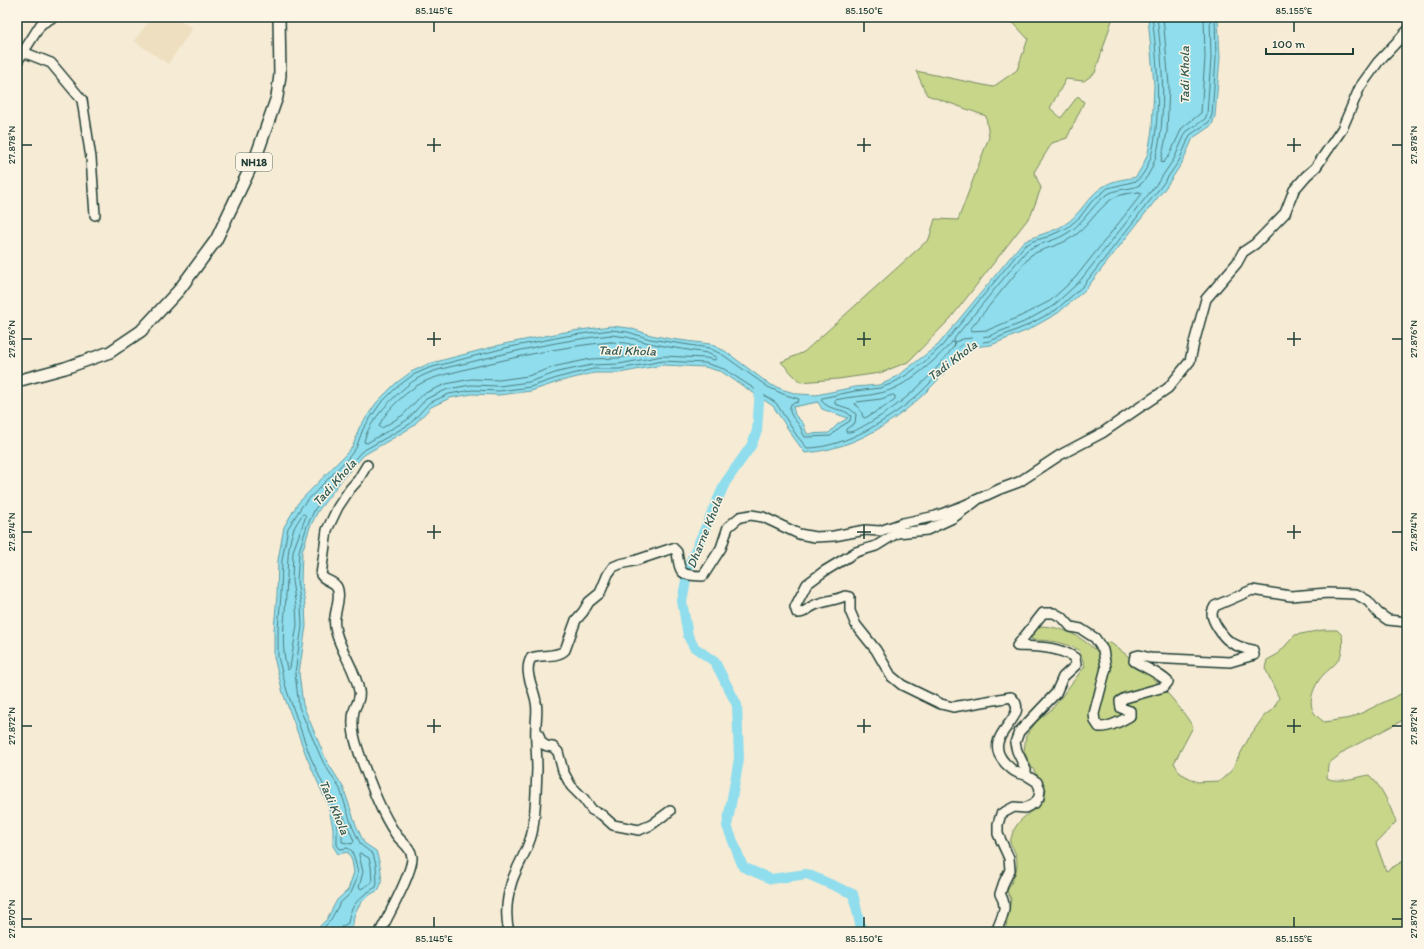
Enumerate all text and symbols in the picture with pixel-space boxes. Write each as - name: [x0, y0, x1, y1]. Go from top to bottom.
- text: 85.145°E: [415, 4, 453, 17]
- text: 85.150°E: [845, 4, 883, 17]
- text: 85.155°E: [1276, 4, 1313, 17]
- scale bar: [1266, 30, 1353, 56]
- text: 100 m: [1272, 37, 1305, 51]
- water label: Tadi Khola: [1177, 46, 1192, 104]
- text: 27.878°N: [5, 126, 18, 164]
- text: 27.878°N: [1407, 126, 1420, 164]
- road number: NH18: [236, 153, 272, 171]
- text: 27.876°N: [5, 320, 18, 358]
- text: 27.876°N: [1407, 320, 1420, 358]
- water label: Tadi Khola: [925, 337, 980, 384]
- water label: Tadi Khola: [598, 342, 656, 359]
- water label: Tadi Khola: [309, 456, 360, 509]
- water label: Dharne Khola: [683, 494, 726, 570]
- text: 27.874°N: [5, 512, 18, 551]
- text: 27.874°N: [1407, 512, 1420, 551]
- text: 27.872°N: [5, 707, 18, 745]
- text: 27.872°N: [1407, 707, 1420, 745]
- water label: Tadi Khola: [316, 778, 353, 837]
- text: 27.870°N: [5, 899, 18, 938]
- text: 27.870°N: [1407, 899, 1420, 938]
- text: 85.145°E: [415, 932, 453, 945]
- text: 85.150°E: [845, 932, 883, 945]
- text: 85.155°E: [1276, 932, 1313, 945]

